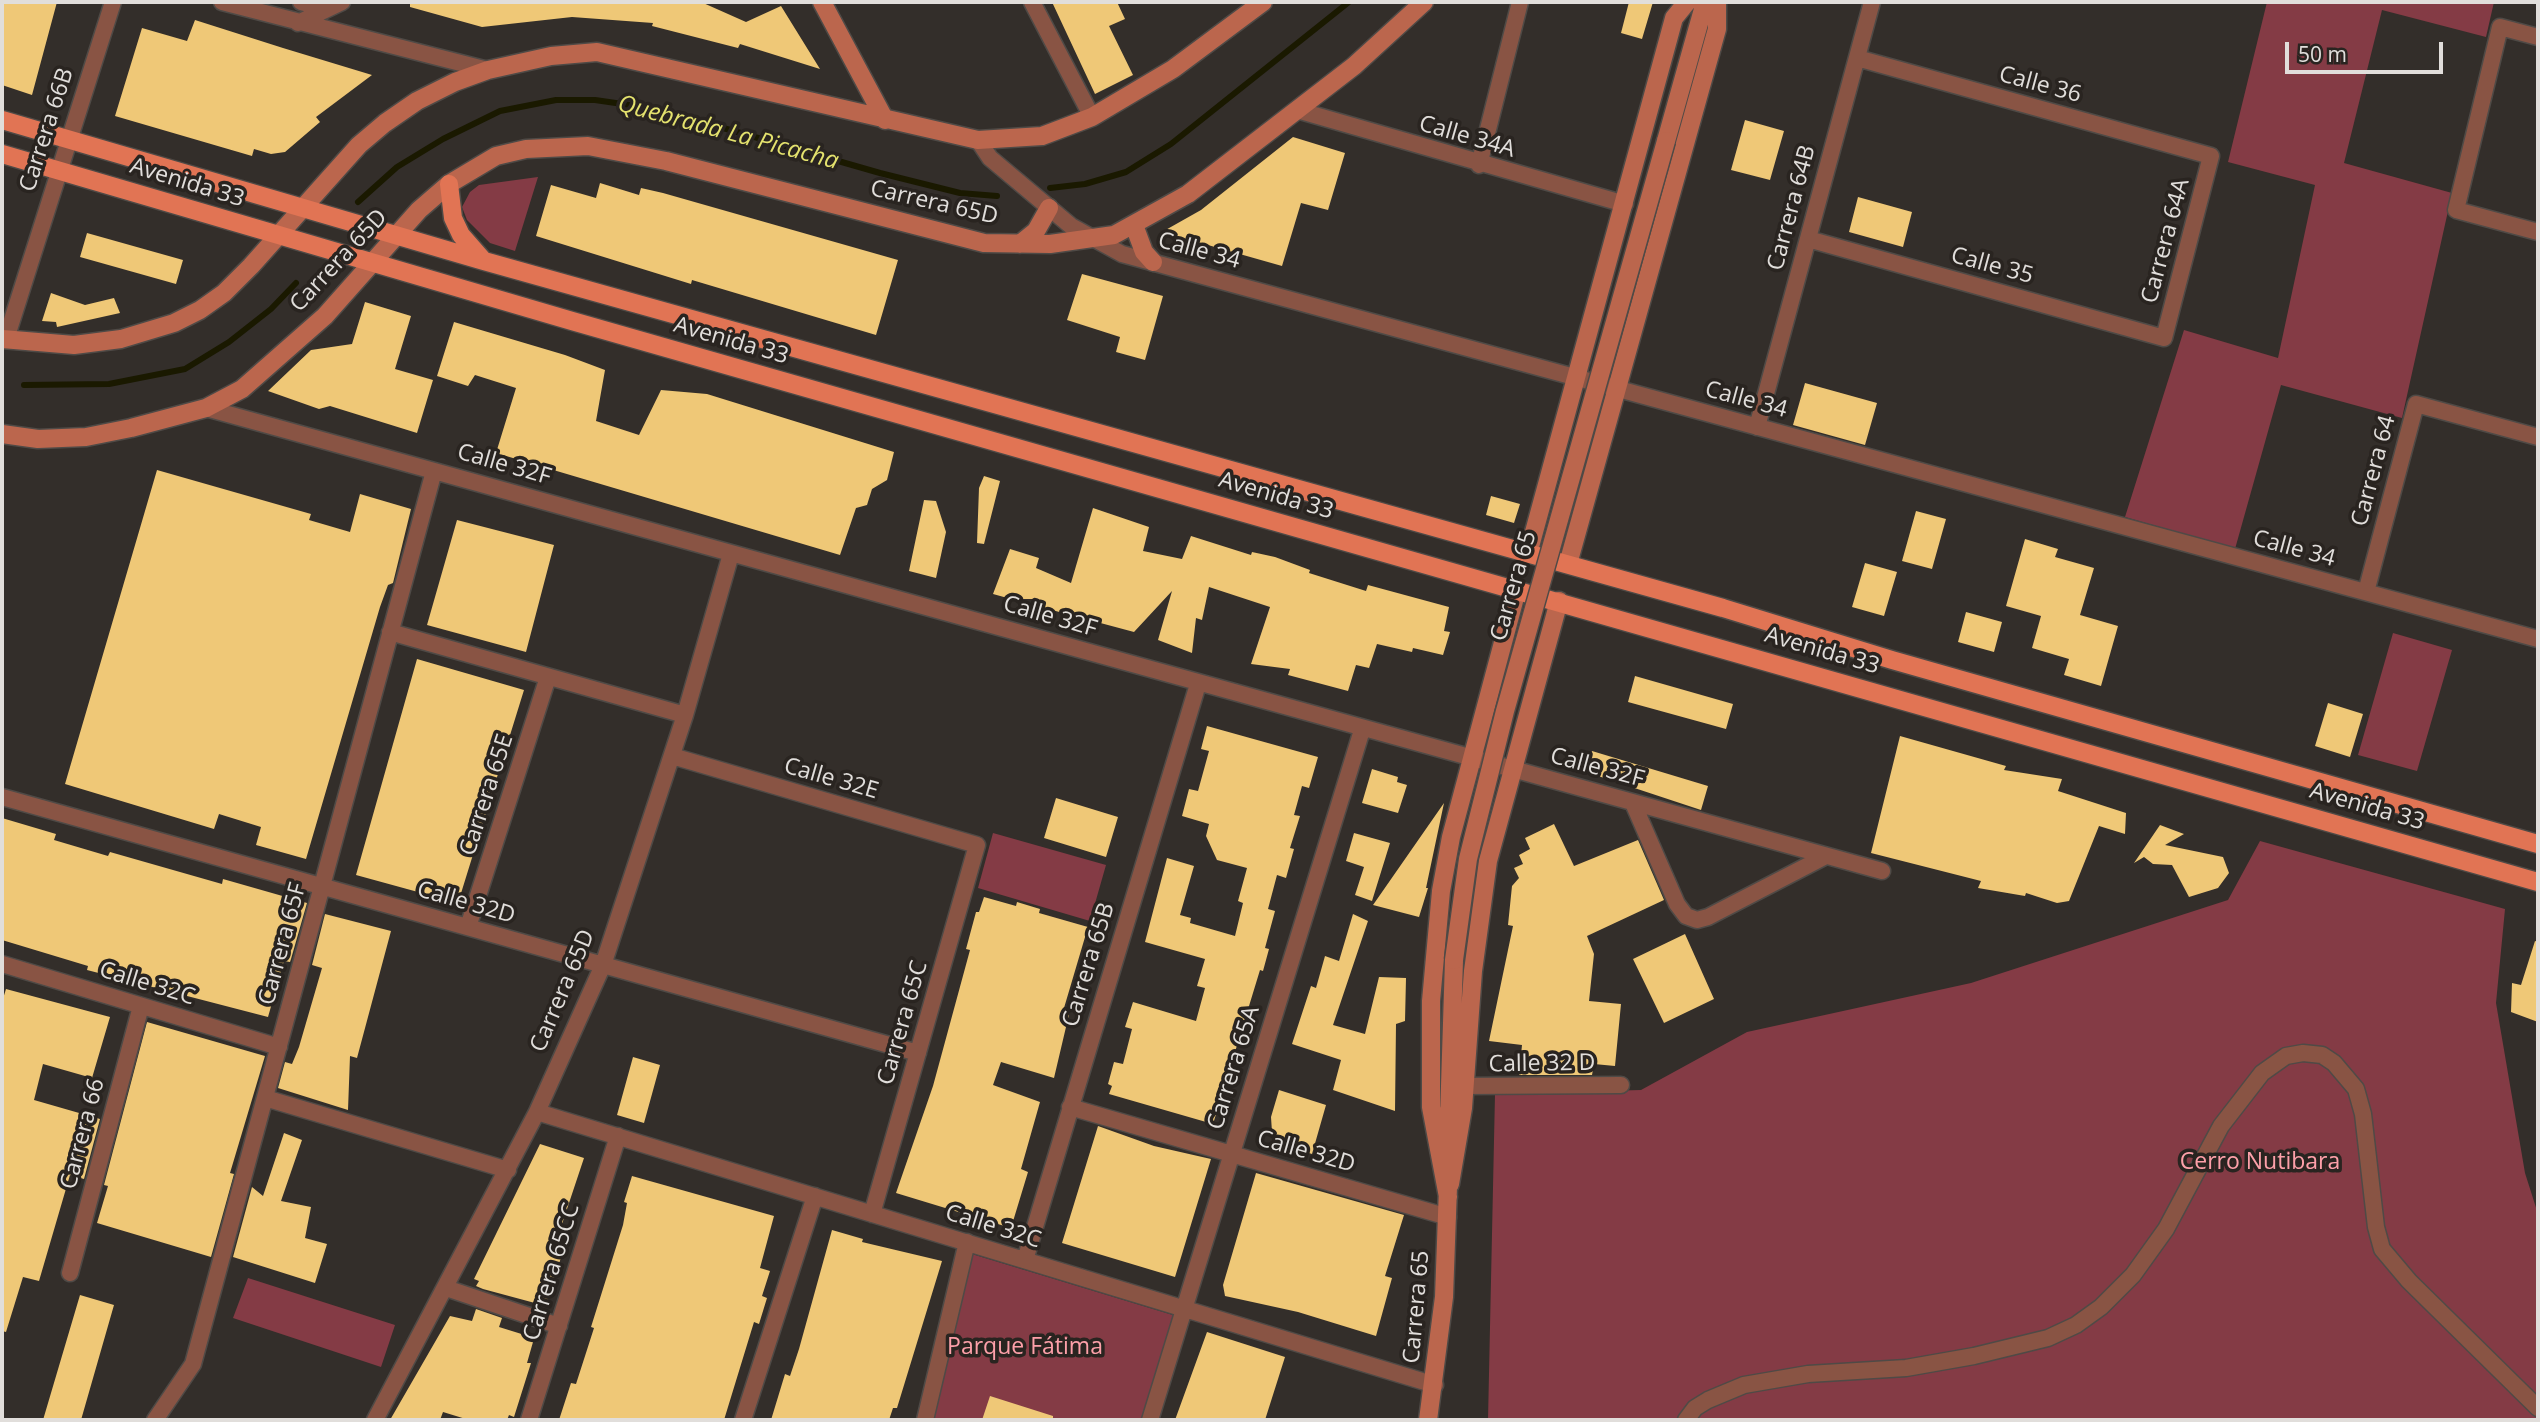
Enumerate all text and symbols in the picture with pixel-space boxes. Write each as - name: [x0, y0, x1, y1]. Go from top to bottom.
- scale bar: [2288, 28, 2446, 72]
- text: 50 m: [2298, 40, 2347, 68]
- street label: Calle 36: [1996, 61, 2084, 109]
- street label: Carrera 66B: [14, 65, 80, 195]
- water label: Quebrada La Picacha: [614, 90, 842, 176]
- street label: Calle 34A: [1416, 110, 1518, 164]
- street label: Carrera 64B: [1762, 142, 1822, 274]
- street label: Avenida 33: [127, 153, 247, 213]
- street label: Carrera 65D: [867, 175, 1001, 231]
- street label: Carrera 64A: [2136, 176, 2196, 306]
- street label: Carrera 65D: [285, 204, 393, 318]
- street label: Calle 34: [1155, 227, 1243, 275]
- street label: Calle 35: [1948, 242, 2036, 290]
- street label: Avenida 33: [670, 311, 792, 371]
- street label: Calle 34: [1702, 376, 1790, 424]
- street label: Carrera 64: [2346, 413, 2402, 529]
- street label: Calle 32F: [454, 439, 554, 491]
- street label: Avenida 33: [1215, 466, 1337, 526]
- street label: Calle 34: [2250, 525, 2338, 573]
- street label: Carrera 65: [1485, 528, 1543, 644]
- street label: Calle 32F: [1000, 591, 1100, 643]
- street label: Avenida 33: [1761, 621, 1883, 681]
- street label: Carrera 65E: [454, 731, 520, 859]
- street label: Calle 32F: [1547, 742, 1647, 794]
- street label: Calle 32E: [781, 752, 881, 806]
- street label: Avenida 33: [2306, 777, 2428, 837]
- street label: Calle 32D: [414, 876, 518, 930]
- street label: Carrera 65F: [253, 880, 313, 1008]
- street label: Carrera 65B: [1057, 900, 1121, 1030]
- street label: Carrera 65D: [525, 926, 601, 1056]
- street label: Calle 32C: [96, 956, 198, 1012]
- street label: Carrera 65C: [872, 958, 934, 1088]
- street label: Carrera 65A: [1202, 1003, 1266, 1133]
- street label: Calle 32 D: [1488, 1049, 1596, 1079]
- street label: Carrera 66: [55, 1076, 111, 1192]
- street label: Calle 32D: [1254, 1125, 1358, 1179]
- park label: Cerro Nutibara: [2180, 1148, 2340, 1176]
- street label: Calle 32C: [942, 1199, 1044, 1255]
- street label: Carrera 65CC: [518, 1200, 586, 1344]
- street label: Carrera 65: [1398, 1249, 1436, 1365]
- park label: Parque Fátima: [947, 1333, 1103, 1361]

